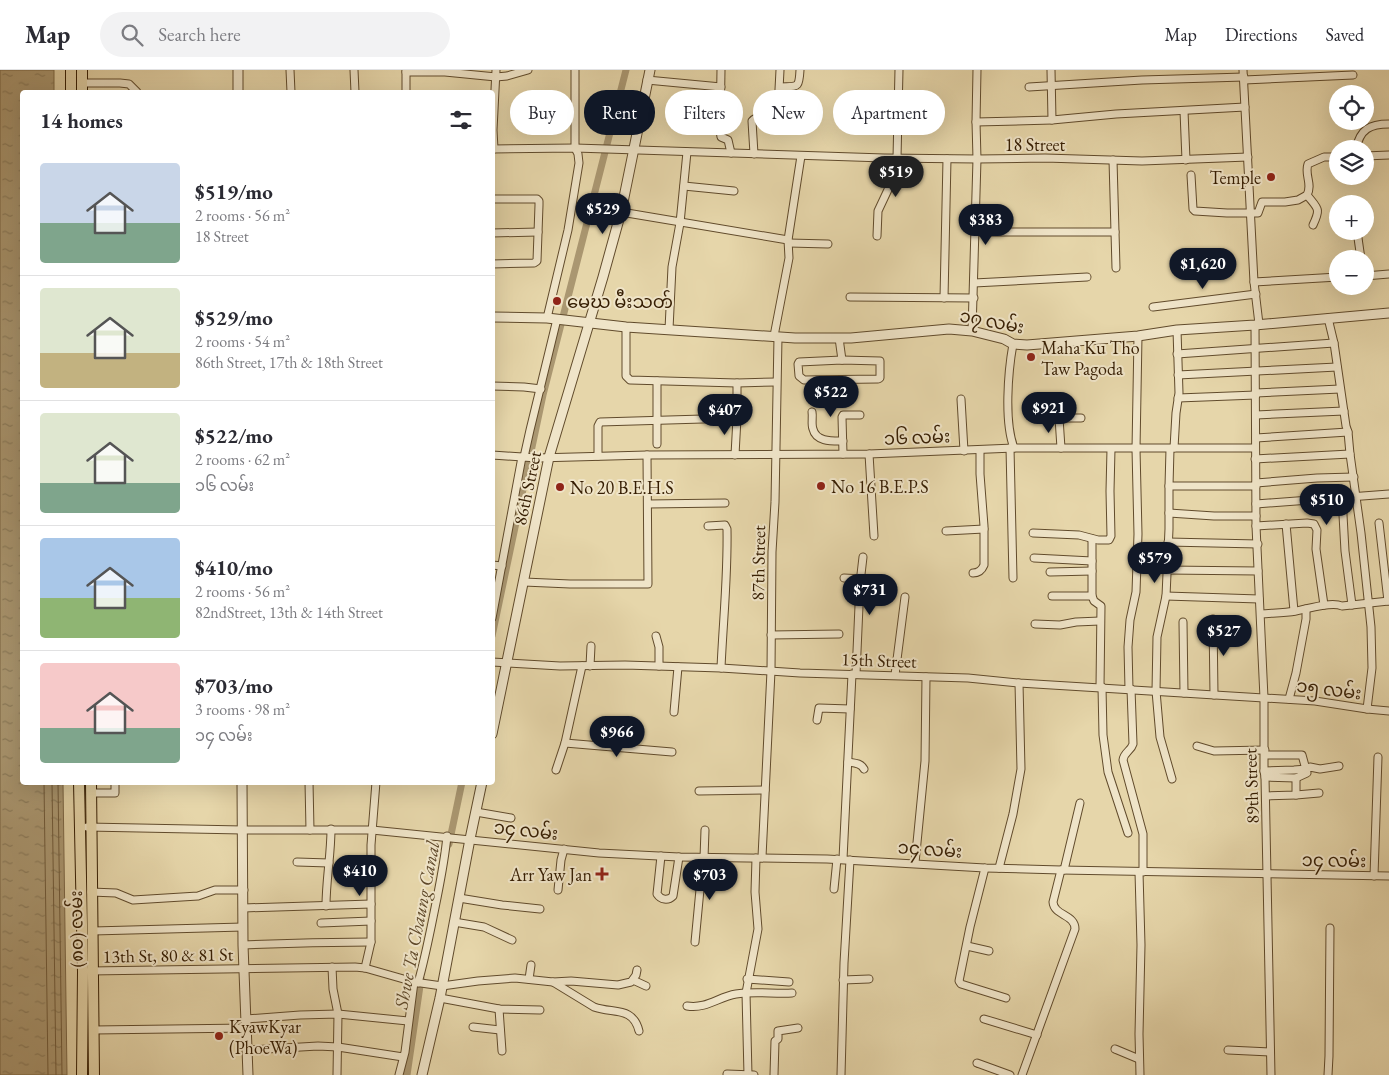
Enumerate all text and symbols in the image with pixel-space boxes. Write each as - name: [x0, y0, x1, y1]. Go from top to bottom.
- search box: [100, 12, 450, 57]
- text: Map: [25, 19, 70, 50]
- icon: search: [118, 21, 146, 49]
- text: Search here: [158, 22, 241, 47]
- text: Map: [1165, 23, 1197, 46]
- text: Directions: [1225, 23, 1297, 46]
- text: Saved: [1325, 23, 1364, 46]
- map controls: [1329, 85, 1374, 295]
- button: locate: [1329, 85, 1374, 130]
- chip: Buy: [510, 90, 574, 135]
- chip: Rent: [584, 90, 655, 135]
- chip: Filters: [665, 90, 743, 135]
- chip: New: [753, 90, 823, 135]
- chip: Apartment: [833, 90, 945, 135]
- icon: filters: [447, 106, 475, 134]
- text: 14 homes: [40, 107, 123, 134]
- street label: 18 Street: [1005, 133, 1066, 156]
- button: layers: [1329, 140, 1374, 185]
- pin: $519: [866, 156, 926, 198]
- text: $519: [880, 161, 912, 182]
- place label: Temple: [1209, 166, 1261, 189]
- marker: Temple: [1265, 171, 1277, 183]
- text: $519/mo: [195, 178, 273, 205]
- icon: home: [80, 183, 140, 243]
- pin: $529: [573, 192, 633, 235]
- button: +: [1329, 195, 1374, 240]
- text: $529: [587, 198, 619, 219]
- pin: $383: [956, 204, 1016, 246]
- text: 2 rooms · 56 m²: [195, 205, 290, 226]
- text: $383: [970, 209, 1002, 230]
- text: 18 Street: [195, 226, 249, 247]
- pin: $1,620: [1162, 248, 1244, 290]
- button: −: [1329, 250, 1374, 295]
- text: $1,620: [1180, 253, 1226, 274]
- place label: မေဃ မီးသတ်: [567, 288, 673, 313]
- marker: မေဃ မီးသတ်: [551, 295, 563, 307]
- street label: ၁၇ လမ်း: [957, 303, 1026, 342]
- text: $529/mo: [195, 304, 273, 331]
- icon: home: [80, 308, 140, 368]
- text: 2 rooms · 54 m²: [195, 331, 290, 352]
- place label: Maha Ku Tho Taw Pagoda: [1041, 336, 1140, 380]
- marker: Maha Ku Tho Taw Pagoda: [1025, 351, 1037, 363]
- text: 86th Street, 17th & 18th Street: [195, 352, 383, 373]
- pin: $522: [801, 376, 861, 418]
- text: $522: [815, 381, 847, 402]
- pin: $921: [1019, 392, 1079, 434]
- pin: $407: [695, 394, 755, 436]
- text: $921: [1033, 397, 1065, 418]
- text: $407: [709, 399, 741, 420]
- text: $522/mo: [195, 422, 273, 449]
- street label: ၁၆ လမ်း: [883, 423, 951, 450]
- icon: home: [80, 433, 140, 493]
- street label: 86th Street: [508, 448, 546, 527]
- text: 2 rooms · 62 m²: [195, 449, 290, 470]
- text: ၁၆ လမ်း: [195, 475, 254, 496]
- place label: No 16 B.E.P.S: [831, 475, 929, 498]
- place label: No 20 B.E.H.S: [570, 476, 674, 499]
- marker: No 16 B.E.P.S: [815, 480, 827, 492]
- marker: No 20 B.E.H.S: [554, 481, 566, 493]
- pin: $510: [1297, 484, 1357, 526]
- text: $510: [1311, 489, 1343, 510]
- street label: 87th Street: [746, 525, 770, 601]
- pin: $579: [1125, 542, 1185, 584]
- text: $579: [1139, 547, 1171, 568]
- text: $410/mo: [195, 554, 273, 581]
- icon: home: [80, 558, 140, 618]
- pin: $731: [840, 574, 900, 616]
- text: $731: [854, 579, 886, 600]
- text: 2 rooms · 56 m²: [195, 581, 290, 602]
- text: 82ndStreet, 13th & 14th Street: [195, 602, 383, 623]
- pin: $527: [1194, 614, 1254, 657]
- text: $527: [1208, 620, 1240, 641]
- street label: 15th Street: [841, 647, 917, 673]
- text: $703/mo: [195, 672, 273, 699]
- street label: ၁၅ လမ်း: [1295, 673, 1363, 708]
- icon: home: [80, 683, 140, 743]
- text: 3 rooms · 98 m²: [195, 699, 290, 720]
- pin: $966: [587, 716, 647, 758]
- text: $966: [601, 721, 633, 742]
- text: ၁၄ လမ်း: [195, 725, 252, 746]
- street label: 89th Street: [1238, 748, 1264, 824]
- street label: ၁၄ လမ်း: [492, 814, 559, 849]
- street label: ၁၄ လမ်း: [897, 834, 963, 867]
- water label: Shwe Ta Chaung Canal: [388, 838, 446, 1012]
- street label: ၁၄ လမ်း: [1301, 847, 1367, 876]
- pin: $410: [330, 854, 390, 897]
- pin: $703: [680, 858, 740, 901]
- text: $410: [344, 860, 376, 881]
- place label: Arr Yaw Jan: [509, 863, 592, 886]
- text: $703: [694, 864, 726, 885]
- marker: Arr Yaw Jan: [596, 868, 608, 880]
- street label: (၈၀) လမ်း: [63, 890, 88, 968]
- street label: 13th St, 80 & 81 St: [103, 942, 234, 968]
- place label: KyawKyar (PhoeWa): [229, 1015, 301, 1059]
- marker: KyawKyar (PhoeWa): [213, 1030, 225, 1042]

